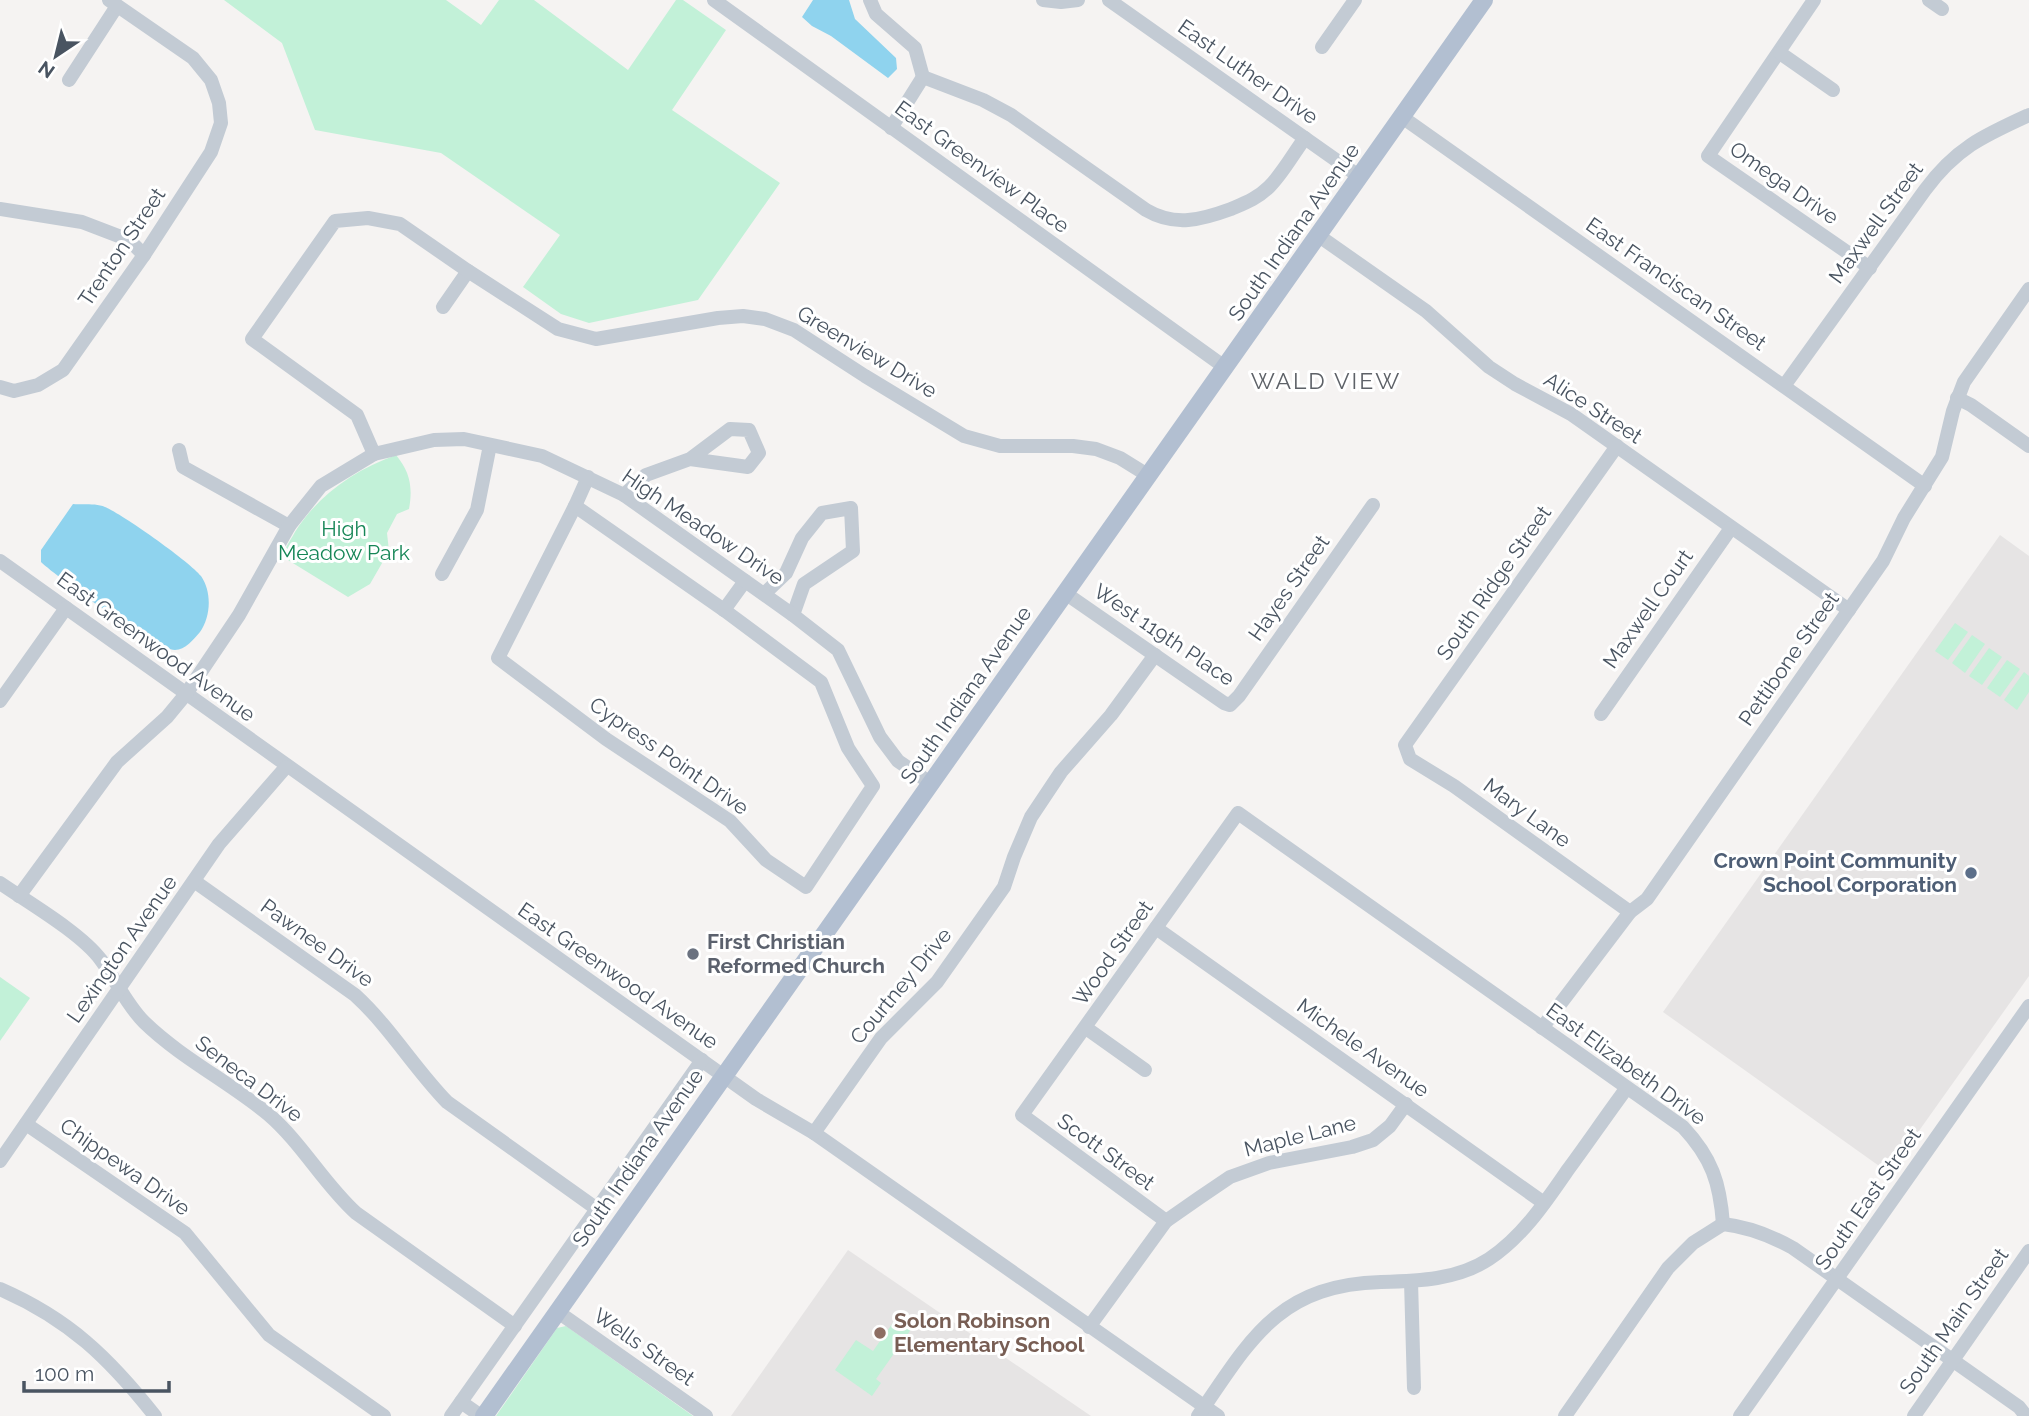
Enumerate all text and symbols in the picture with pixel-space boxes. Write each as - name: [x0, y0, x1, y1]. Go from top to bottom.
- street label: East Luther Drive: [1173, 14, 1323, 129]
- north arrow: [21, 21, 91, 91]
- text: N: [34, 57, 58, 83]
- street label: East Greenview Place: [890, 95, 1074, 238]
- street label: Omega Drive: [1725, 136, 1844, 229]
- street label: South Indiana Avenue: [1223, 138, 1364, 325]
- street label: Maxwell Street: [1823, 157, 1928, 288]
- street label: Trenton Street: [73, 183, 170, 311]
- street label: East Franciscan Street: [1581, 212, 1771, 355]
- street label: Greenview Drive: [793, 300, 942, 403]
- district label: WALD VIEW: [1251, 367, 1401, 394]
- street label: Alice Street: [1540, 367, 1647, 449]
- street label: High Meadow Drive: [618, 463, 789, 590]
- street label: South Ridge Street: [1431, 501, 1556, 665]
- park label: High Meadow Park: [278, 516, 410, 565]
- street label: Hayes Street: [1243, 530, 1334, 645]
- street label: Maxwell Court: [1597, 544, 1698, 673]
- street label: East Greenwood Avenue: [52, 566, 260, 727]
- street label: West 119th Place: [1089, 578, 1239, 691]
- street label: Pettibone Street: [1733, 587, 1844, 730]
- street label: South Indiana Avenue: [895, 601, 1036, 788]
- street label: Cypress Point Drive: [585, 691, 754, 820]
- street label: Mary Lane: [1479, 773, 1576, 853]
- place label: Crown Point Community School Corporation: [1713, 848, 1957, 897]
- marker: Crown Point Community School Corporation: [1963, 865, 1979, 881]
- street label: Lexington Avenue: [61, 870, 182, 1027]
- street label: Pawnee Drive: [256, 893, 379, 992]
- street label: Wood Street: [1067, 895, 1158, 1010]
- street label: East Greenwood Avenue: [513, 897, 723, 1054]
- street label: Courtney Drive: [845, 922, 957, 1049]
- place label: First Christian Reformed Church: [707, 929, 885, 978]
- marker: First Christian Reformed Church: [685, 946, 701, 962]
- street label: Michele Avenue: [1292, 993, 1434, 1102]
- street label: East Elizabeth Drive: [1541, 997, 1711, 1130]
- street label: Seneca Drive: [191, 1030, 308, 1127]
- street label: South Indiana Avenue: [567, 1064, 708, 1251]
- street label: Scott Street: [1053, 1108, 1160, 1195]
- street label: Maple Lane: [1241, 1110, 1358, 1161]
- street label: Chippewa Drive: [55, 1113, 195, 1221]
- street label: South East Street: [1809, 1123, 1926, 1274]
- street label: South Main Street: [1894, 1243, 2013, 1399]
- street label: Wells Street: [589, 1303, 700, 1391]
- place label: Solon Robinson Elementary School: [894, 1308, 1085, 1357]
- marker: Solon Robinson Elementary School: [872, 1325, 888, 1341]
- scale bar: [24, 1350, 170, 1394]
- text: 100 m: [35, 1361, 94, 1386]

